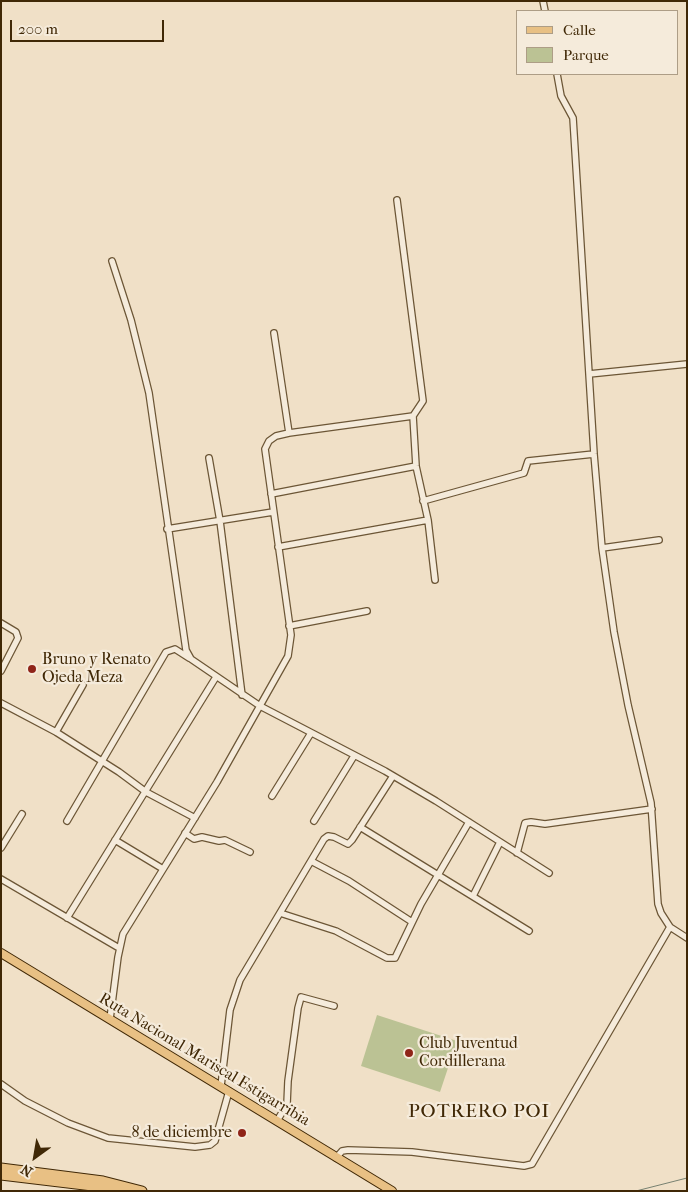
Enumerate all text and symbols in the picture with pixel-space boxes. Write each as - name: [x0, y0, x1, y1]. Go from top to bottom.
- scale bar: [12, 10, 166, 42]
- legend: [516, 10, 678, 75]
- text: 200 m: [18, 20, 58, 38]
- text: Calle: [563, 21, 596, 39]
- text: Parque: [563, 46, 609, 64]
- place label: Bruno y Renato Ojeda Meza: [42, 650, 151, 688]
- marker: Bruno y Renato Ojeda Meza: [26, 663, 38, 675]
- street label: Ruta Nacional Mariscal Estigarribia: [95, 989, 313, 1131]
- place label: Club Juventud Cordillerana: [419, 1034, 518, 1072]
- marker: Club Juventud Cordillerana: [403, 1047, 415, 1059]
- district label: POTRERO POI: [407, 1101, 551, 1123]
- place label: 8 de diciembre: [131, 1123, 232, 1143]
- marker: 8 de diciembre: [236, 1127, 248, 1139]
- north arrow: [10, 1132, 60, 1182]
- text: N: [18, 1160, 36, 1180]

